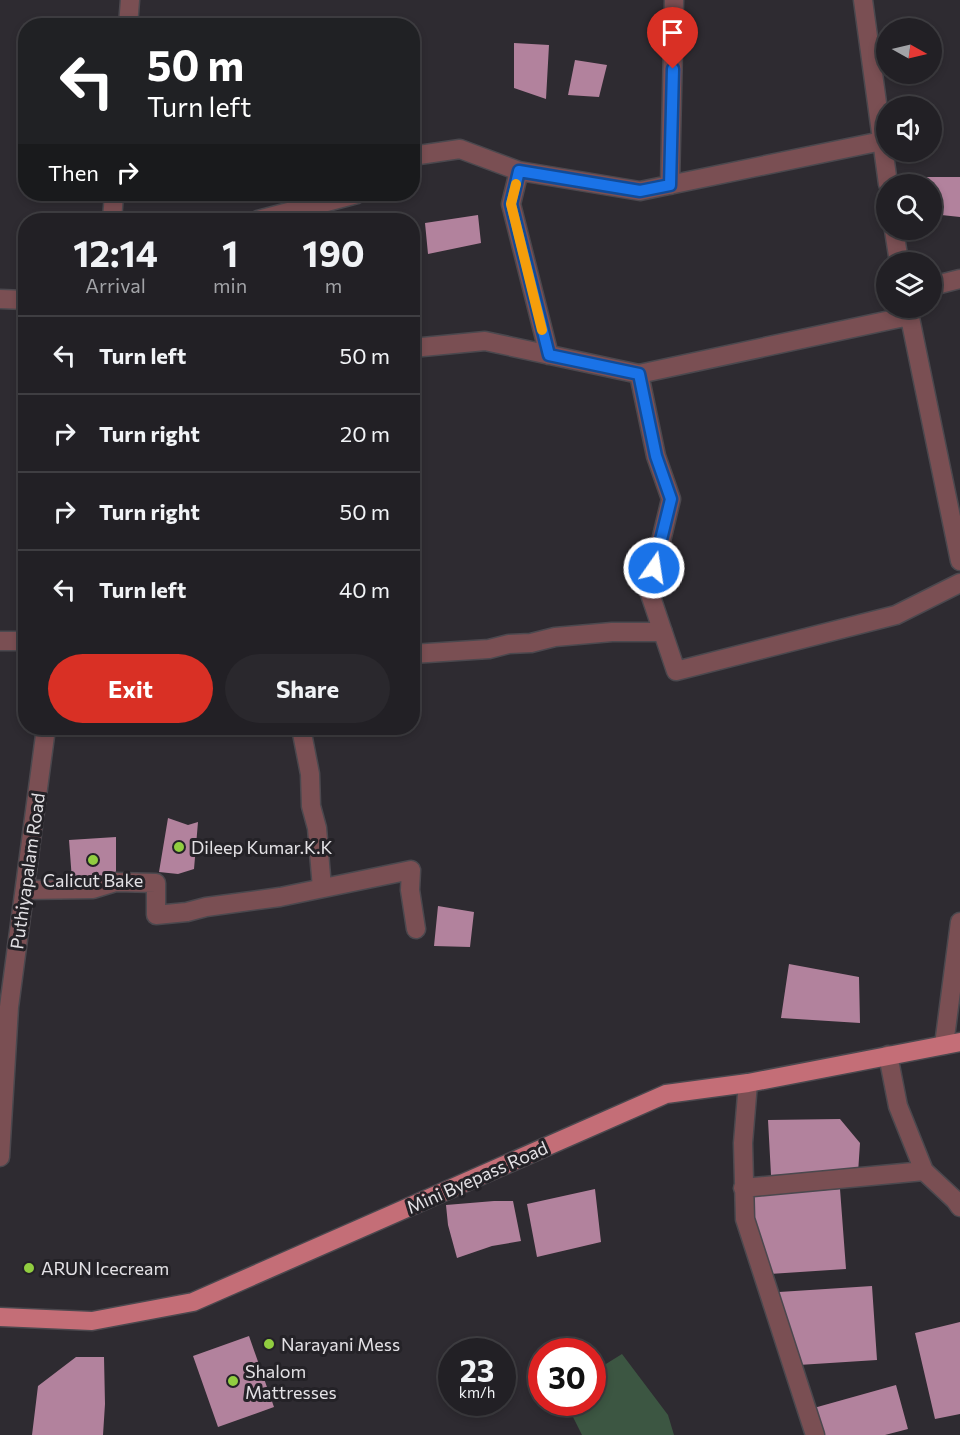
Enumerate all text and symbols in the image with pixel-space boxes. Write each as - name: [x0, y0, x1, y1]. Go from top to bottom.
- pin: [647, 7, 698, 69]
- icon: arrive: [656, 16, 689, 49]
- north arrow: [876, 18, 942, 84]
- map controls: [876, 18, 942, 318]
- text: 50 m: [147, 38, 244, 90]
- icon: left: [48, 42, 126, 120]
- text: Turn left: [147, 90, 251, 123]
- button: sound: [876, 96, 942, 162]
- icon: right: [111, 156, 144, 189]
- text: Then: [48, 159, 99, 186]
- button: search: [876, 174, 942, 240]
- text: 12:14: [73, 230, 158, 274]
- text: 1: [222, 230, 238, 274]
- text: 190: [302, 230, 365, 274]
- button: layers: [876, 252, 942, 318]
- text: Arrival: [85, 273, 146, 297]
- text: min: [213, 273, 247, 297]
- text: m: [325, 273, 342, 297]
- icon: left: [48, 339, 81, 372]
- text: Turn left: [99, 342, 186, 369]
- text: 50 m: [340, 342, 390, 369]
- icon: right: [48, 417, 81, 450]
- text: Turn right: [99, 420, 200, 447]
- text: 20 m: [340, 420, 390, 447]
- icon: right: [48, 495, 81, 528]
- text: Turn right: [99, 498, 200, 525]
- text: 50 m: [340, 498, 390, 525]
- position arrow: [622, 536, 686, 600]
- icon: left: [48, 573, 81, 606]
- text: Turn left: [99, 576, 186, 603]
- text: 40 m: [339, 576, 390, 603]
- button: Exit: [48, 654, 213, 723]
- button: Share: [225, 654, 390, 723]
- street label: Puthiyapalam Road: [5, 792, 49, 950]
- place label: Dileep Kumar.K.K: [191, 836, 333, 858]
- marker: Dileep Kumar.K.K: [172, 840, 186, 854]
- marker: Calicut Bake: [86, 853, 100, 867]
- place label: Calicut Bake: [43, 869, 143, 891]
- street label: Mini Byepass Road: [403, 1136, 551, 1218]
- place label: ARUN Icecream: [41, 1257, 169, 1279]
- marker: ARUN Icecream: [22, 1261, 36, 1275]
- place label: Narayani Mess: [281, 1333, 400, 1355]
- marker: Narayani Mess: [262, 1337, 276, 1351]
- speed limit sign: 30: [528, 1338, 606, 1416]
- text: 23: [460, 1351, 494, 1388]
- place label: Shalom Mattresses: [245, 1360, 337, 1403]
- marker: Shalom Mattresses: [226, 1374, 240, 1388]
- text: km/h: [459, 1383, 495, 1401]

